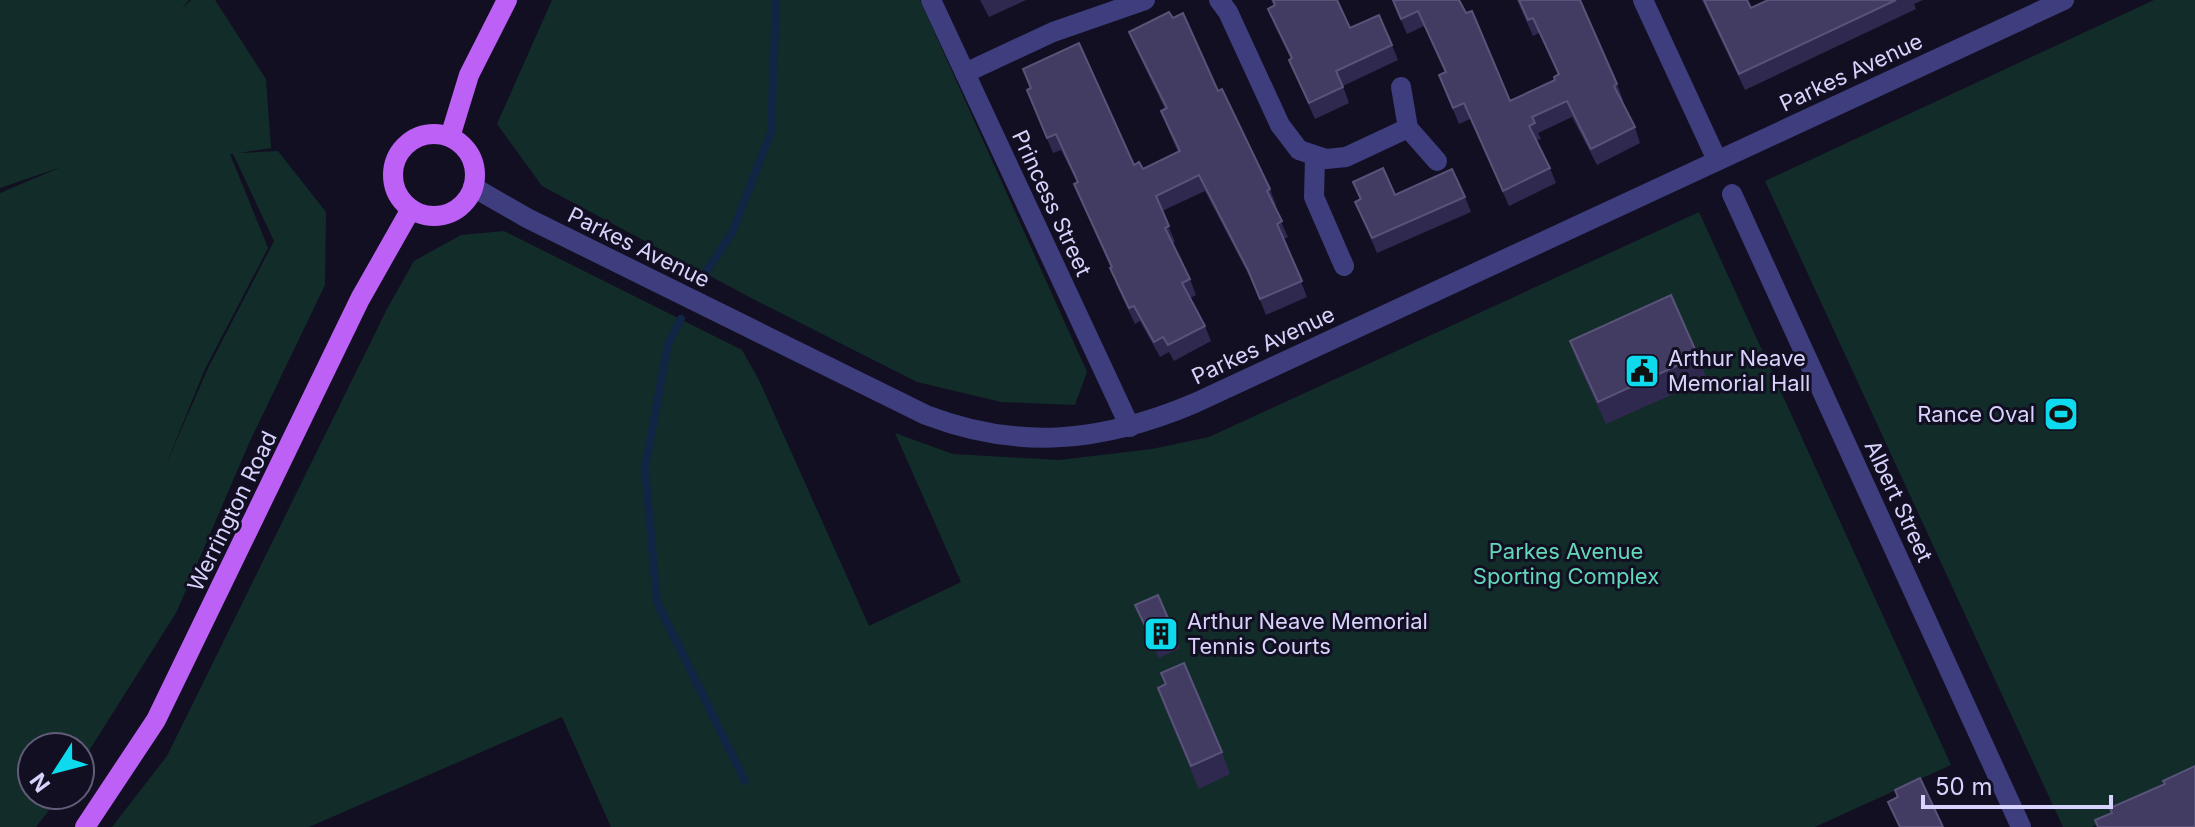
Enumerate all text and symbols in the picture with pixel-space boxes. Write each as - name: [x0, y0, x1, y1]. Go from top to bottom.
- street label: Parkes Avenue: [1775, 28, 1927, 116]
- street label: Princess Street: [1007, 126, 1097, 280]
- street label: Parkes Avenue: [564, 201, 714, 293]
- street label: Parkes Avenue: [1187, 301, 1339, 389]
- place label: Arthur Neave Memorial Hall: [1668, 345, 1810, 396]
- public building icon: Arthur Neave Memorial Hall: [1623, 352, 1661, 390]
- sports icon: Rance Oval: [2042, 395, 2080, 433]
- place label: Rance Oval: [1917, 401, 2035, 427]
- street label: Werrington Road: [182, 427, 282, 595]
- street label: Albert Street: [1860, 436, 1938, 566]
- park label: Parkes Avenue Sporting Complex: [1473, 538, 1659, 589]
- place label: Arthur Neave Memorial Tennis Courts: [1187, 608, 1428, 659]
- building icon: Arthur Neave Memorial Tennis Courts: [1142, 615, 1180, 653]
- north arrow: [16, 731, 96, 811]
- scale bar: [1923, 759, 2111, 809]
- text: N: [24, 768, 55, 797]
- text: 50 m: [1935, 772, 1993, 801]

